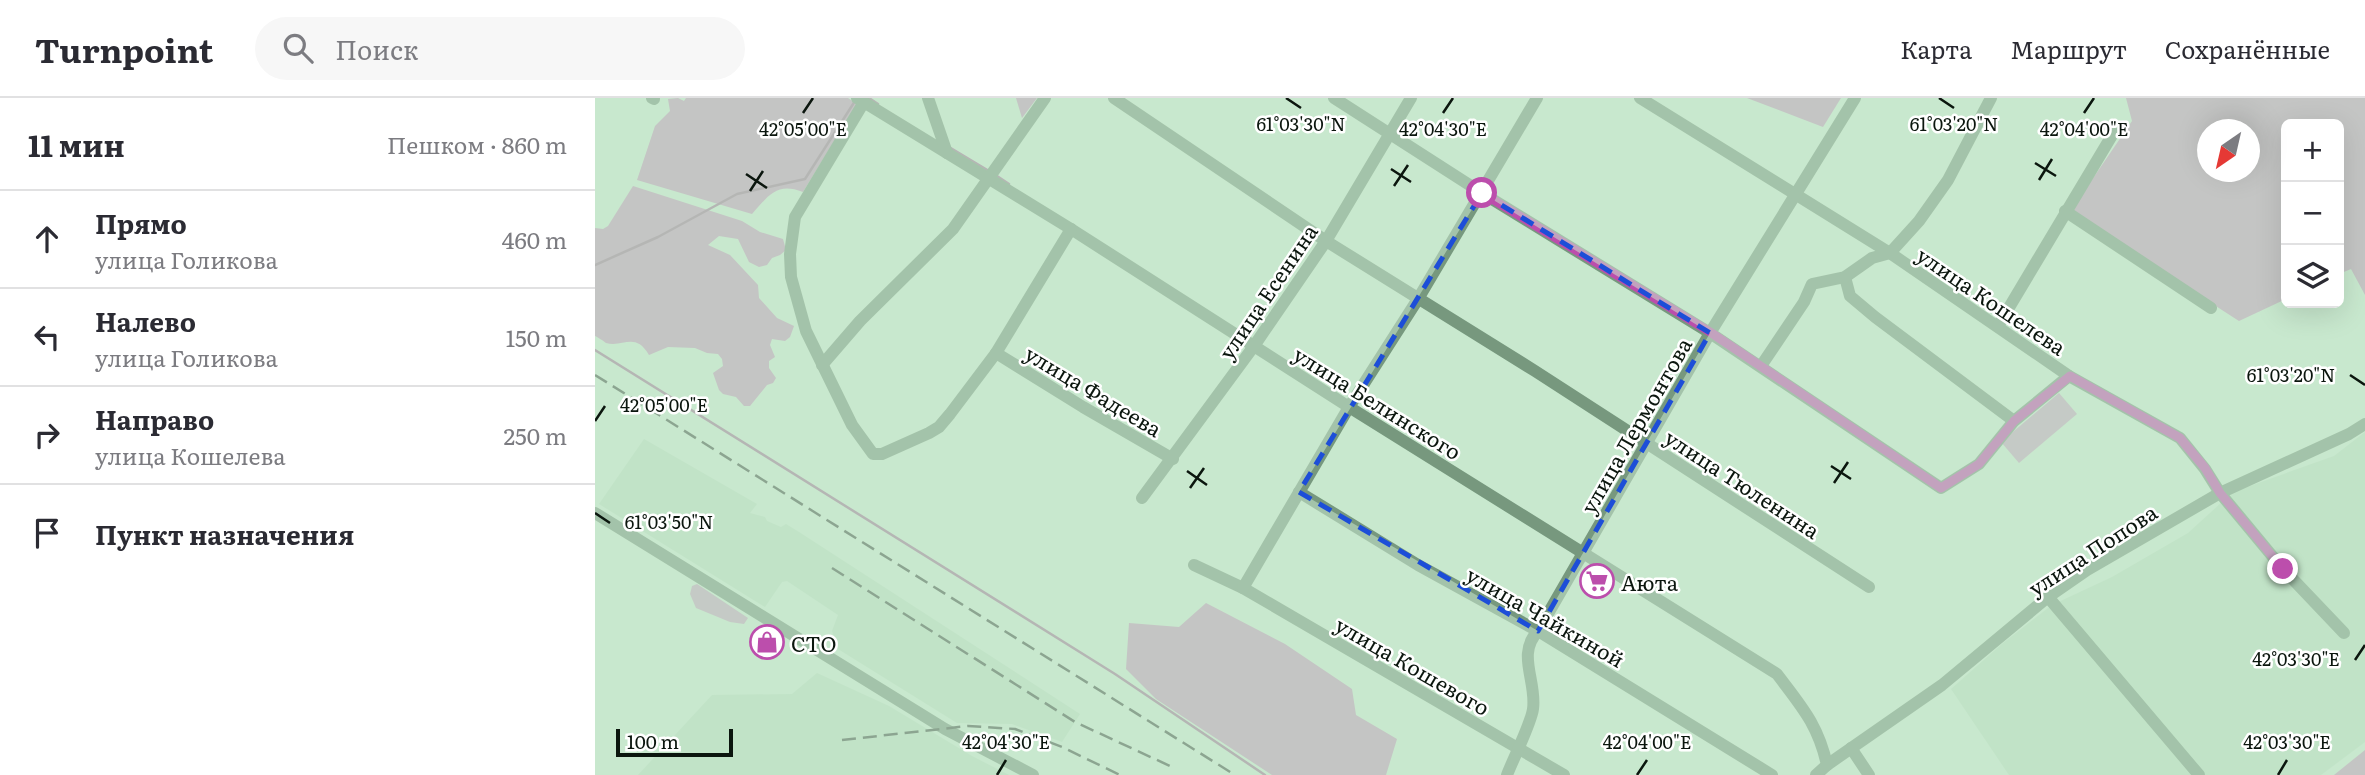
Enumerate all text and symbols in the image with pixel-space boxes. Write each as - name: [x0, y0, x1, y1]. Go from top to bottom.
- search box: [255, 17, 745, 80]
- text: Turnpoint: [35, 24, 213, 73]
- icon: search: [279, 29, 317, 67]
- text: Поиск: [335, 29, 418, 68]
- text: Карта: [1900, 31, 1972, 66]
- text: Маршрут: [2010, 31, 2127, 66]
- text: Сохранённые: [2165, 31, 2330, 66]
- text: 61°03'30"N: [1256, 110, 1346, 137]
- text: 61°03'20"N: [1910, 110, 1998, 137]
- text: 42°05'00"E: [759, 115, 847, 142]
- text: 42°04'30"E: [1399, 115, 1487, 142]
- text: 42°04'00"E: [2040, 115, 2128, 142]
- north arrow: [2197, 119, 2260, 182]
- map controls: [2281, 119, 2344, 308]
- button: +: [2281, 119, 2344, 182]
- text: 11 мин: [28, 122, 125, 166]
- text: Пешком · 860 m: [387, 127, 567, 161]
- route start: [1466, 177, 1497, 208]
- button: −: [2281, 182, 2344, 245]
- text: Прямо: [95, 203, 187, 242]
- street label: улица Есенина: [1210, 217, 1324, 365]
- icon: ahead: [28, 220, 66, 258]
- text: 460 m: [502, 222, 567, 256]
- street label: улица Кошелева: [1911, 238, 2073, 362]
- text: улица Голикова: [95, 242, 278, 276]
- button: layers: [2281, 245, 2344, 308]
- text: Налево: [95, 301, 196, 340]
- icon: left: [28, 318, 66, 356]
- text: 150 m: [506, 320, 567, 354]
- street label: улица Лермонтова: [1572, 331, 1698, 519]
- street label: улица Фадеева: [1020, 337, 1169, 444]
- street label: улица Белинского: [1288, 338, 1468, 466]
- text: улица Голикова: [95, 340, 278, 374]
- text: 61°03'20"N: [2247, 361, 2335, 388]
- text: 42°05'00"E: [620, 391, 708, 418]
- text: Направо: [95, 399, 214, 438]
- icon: right: [28, 416, 66, 454]
- text: 250 m: [503, 418, 567, 452]
- street label: улица Тюленина: [1659, 421, 1827, 545]
- text: улица Кошелева: [95, 438, 286, 472]
- street label: улица Попова: [2021, 495, 2163, 602]
- text: 61°03'50"N: [625, 508, 713, 535]
- icon: arrive: [28, 514, 66, 552]
- text: Пункт назначения: [95, 514, 354, 553]
- route end: [2267, 553, 2298, 584]
- street label: улица Чайкиной: [1461, 558, 1631, 674]
- supermarket icon: Аюта: [1578, 562, 1616, 600]
- place label: Аюта: [1621, 566, 1679, 597]
- street label: улица Кошевого: [1330, 608, 1496, 722]
- shop icon: СТО: [748, 623, 786, 661]
- place label: СТО: [791, 627, 836, 658]
- text: 42°03'30"E: [2252, 645, 2340, 672]
- scale bar: [616, 726, 733, 758]
- text: 100 m: [627, 727, 679, 755]
- text: 42°04'30"E: [962, 728, 1050, 755]
- text: 42°04'00"E: [1603, 728, 1691, 755]
- text: 42°03'30"E: [2243, 728, 2331, 755]

